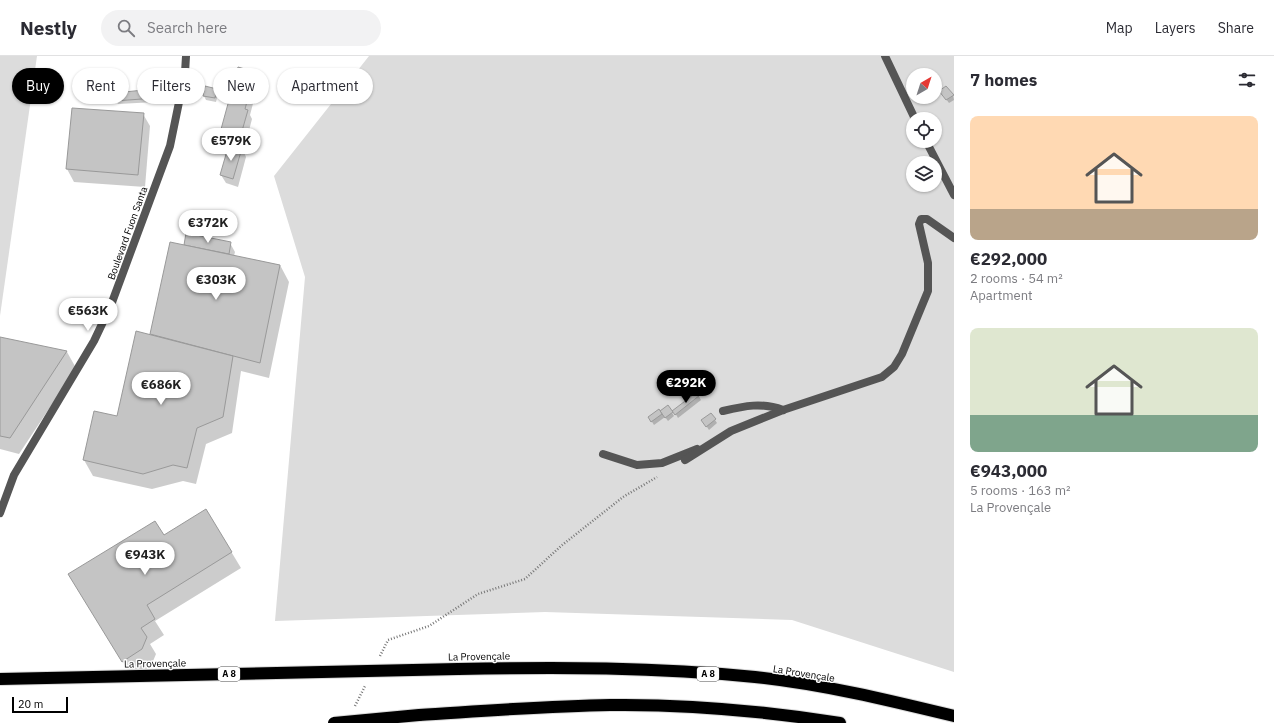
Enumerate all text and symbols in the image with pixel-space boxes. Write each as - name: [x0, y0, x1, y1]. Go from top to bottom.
- search box: [101, 10, 381, 46]
- text: Nestly: [20, 16, 77, 40]
- icon: search: [115, 17, 137, 39]
- text: Search here: [147, 18, 227, 37]
- text: Map: [1106, 19, 1133, 37]
- text: Layers: [1155, 19, 1196, 37]
- text: Share: [1218, 19, 1254, 37]
- chip: Buy: [12, 68, 64, 104]
- chip: Rent: [72, 68, 129, 104]
- chip: Filters: [137, 68, 205, 104]
- chip: New: [213, 68, 269, 104]
- chip: Apartment: [277, 68, 373, 104]
- north arrow: [906, 68, 942, 104]
- map controls: [906, 68, 942, 192]
- text: 7 homes: [970, 69, 1037, 91]
- icon: filters: [1236, 69, 1258, 91]
- button: locate: [906, 112, 942, 148]
- pin: €579K: [203, 128, 259, 162]
- text: €579K: [211, 132, 251, 149]
- icon: home: [1078, 142, 1150, 214]
- button: layers: [906, 156, 942, 192]
- street label: Boulevard Fuon Santa: [105, 184, 151, 282]
- pin: €372K: [180, 210, 236, 244]
- text: €372K: [188, 214, 228, 231]
- text: €292,000: [970, 248, 1047, 270]
- pin: €303K: [188, 267, 244, 301]
- text: 2 rooms · 54 m²: [970, 270, 1063, 287]
- text: €303K: [196, 271, 236, 288]
- text: Apartment: [970, 287, 1033, 304]
- pin: €563K: [60, 298, 116, 332]
- text: €563K: [68, 302, 108, 319]
- icon: home: [1078, 354, 1150, 426]
- pin: €292K: [658, 370, 714, 404]
- pin: €686K: [133, 372, 189, 406]
- text: €292K: [666, 374, 706, 391]
- text: €686K: [141, 376, 181, 393]
- text: €943,000: [970, 460, 1047, 482]
- text: 5 rooms · 163 m²: [970, 482, 1071, 499]
- text: La Provençale: [970, 499, 1051, 516]
- pin: €943K: [117, 542, 173, 576]
- text: €943K: [125, 546, 165, 563]
- street label: La Provençale: [448, 649, 511, 664]
- street label: La Provençale: [124, 656, 187, 671]
- street label: La Provençale: [772, 662, 836, 685]
- road number: A 8: [218, 667, 240, 681]
- road number: A 8: [697, 667, 719, 681]
- scale bar: [12, 695, 68, 714]
- text: 20 m: [18, 697, 43, 711]

